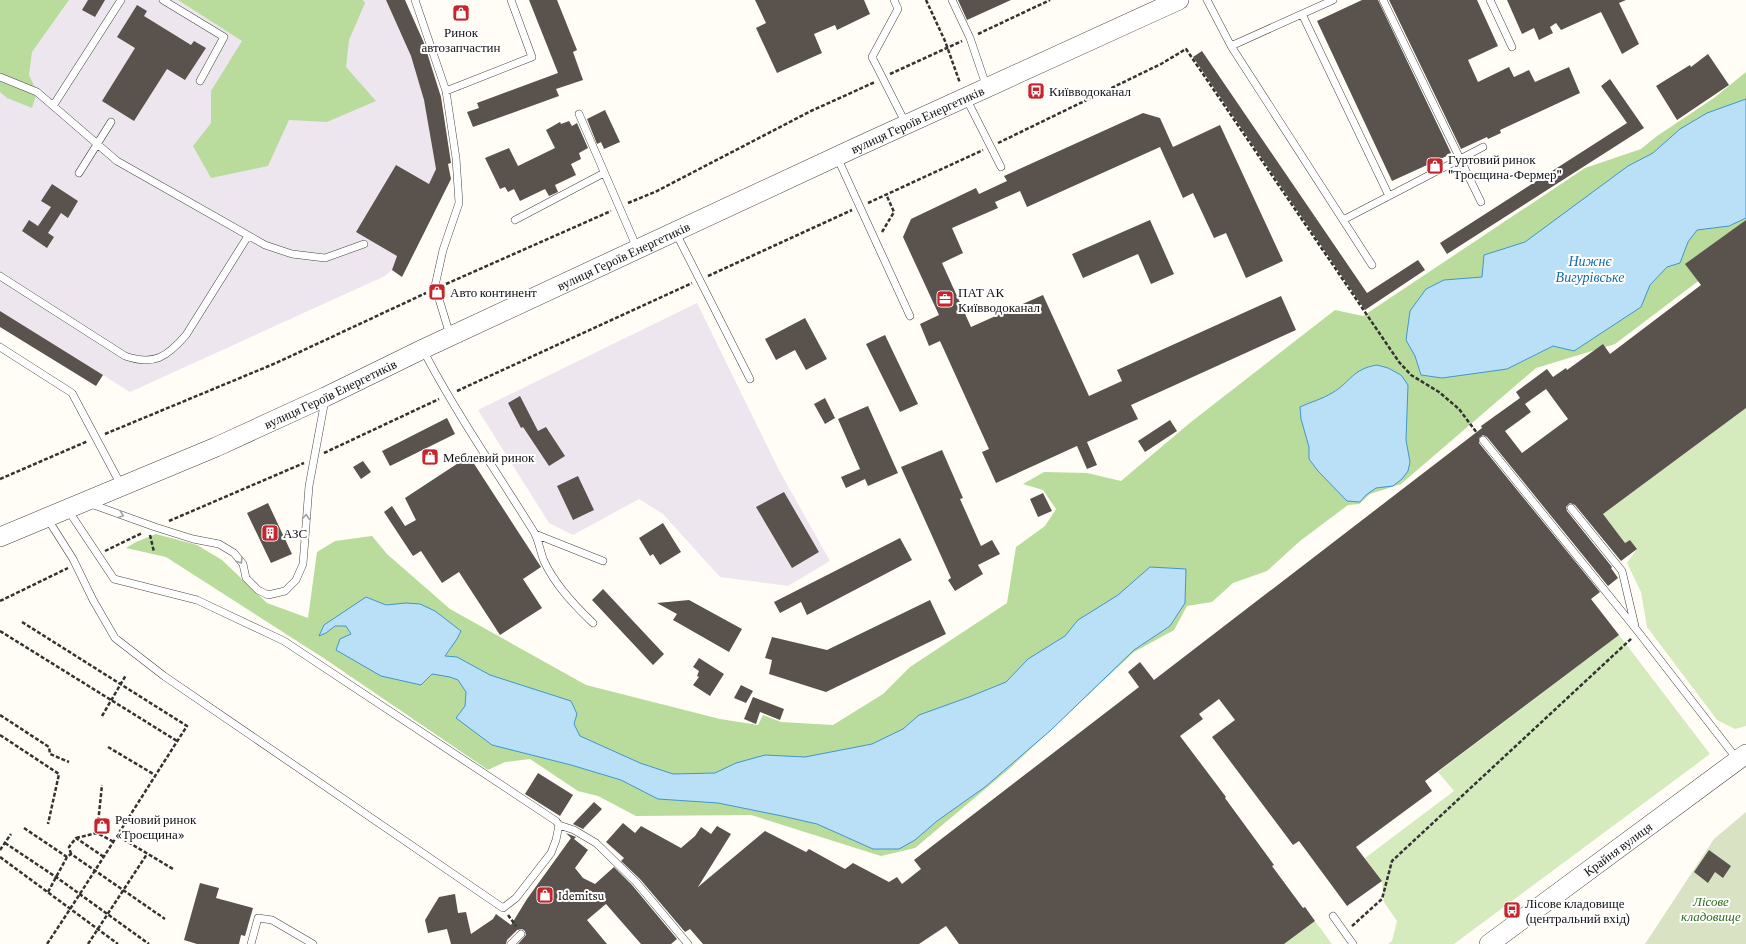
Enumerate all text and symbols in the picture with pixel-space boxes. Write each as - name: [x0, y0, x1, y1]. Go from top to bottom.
- shop icon: Ринок автозапчастин: [451, 3, 471, 23]
- place label: Ринок автозапчастин: [422, 25, 501, 55]
- bus stop icon: Київводоканал: [1026, 81, 1046, 101]
- street label: вулиця Героїв Енергетиків: [848, 83, 986, 156]
- place label: Київводоканал: [1049, 84, 1131, 99]
- place label: Гуртовий ринок "Троєщина-Фермер": [1448, 152, 1562, 182]
- shop icon: Гуртовий ринок "Троєщина-Фермер": [1425, 156, 1445, 176]
- street label: вулиця Героїв Енергетиків: [554, 218, 692, 293]
- water label: Нижнє Вигурівське: [1556, 253, 1624, 285]
- shop icon: Авто континент: [427, 282, 447, 302]
- place label: Авто континент: [450, 285, 537, 300]
- place label: ПАТ АК Київводоканал: [958, 285, 1040, 315]
- office icon: ПАТ АК Київводоканал: [935, 289, 955, 309]
- street label: вулиця Героїв Енергетиків: [262, 356, 399, 431]
- shop icon: Меблевий ринок: [420, 447, 440, 467]
- place label: Меблевий ринок: [443, 450, 535, 465]
- one-way arrow: [118, 510, 125, 519]
- one-way arrow: [302, 514, 311, 520]
- building icon: АЗС: [260, 523, 280, 543]
- place label: АЗС: [283, 526, 307, 541]
- one-way arrow: [235, 557, 242, 564]
- place label: Речовий ринок «Троєщина»: [115, 812, 197, 842]
- shop icon: Речовий ринок «Троєщина»: [92, 816, 112, 836]
- street label: Крайня вулиця: [1580, 819, 1655, 879]
- shop icon: Idemitsu: [535, 885, 555, 905]
- place label: Idemitsu: [558, 888, 605, 903]
- park label: Лісове кладовище: [1681, 894, 1741, 924]
- place label: Лісове кладовище (центральний вхід): [1525, 896, 1631, 927]
- bus stop icon: Лісове кладовище (центральний вхід): [1502, 900, 1522, 920]

